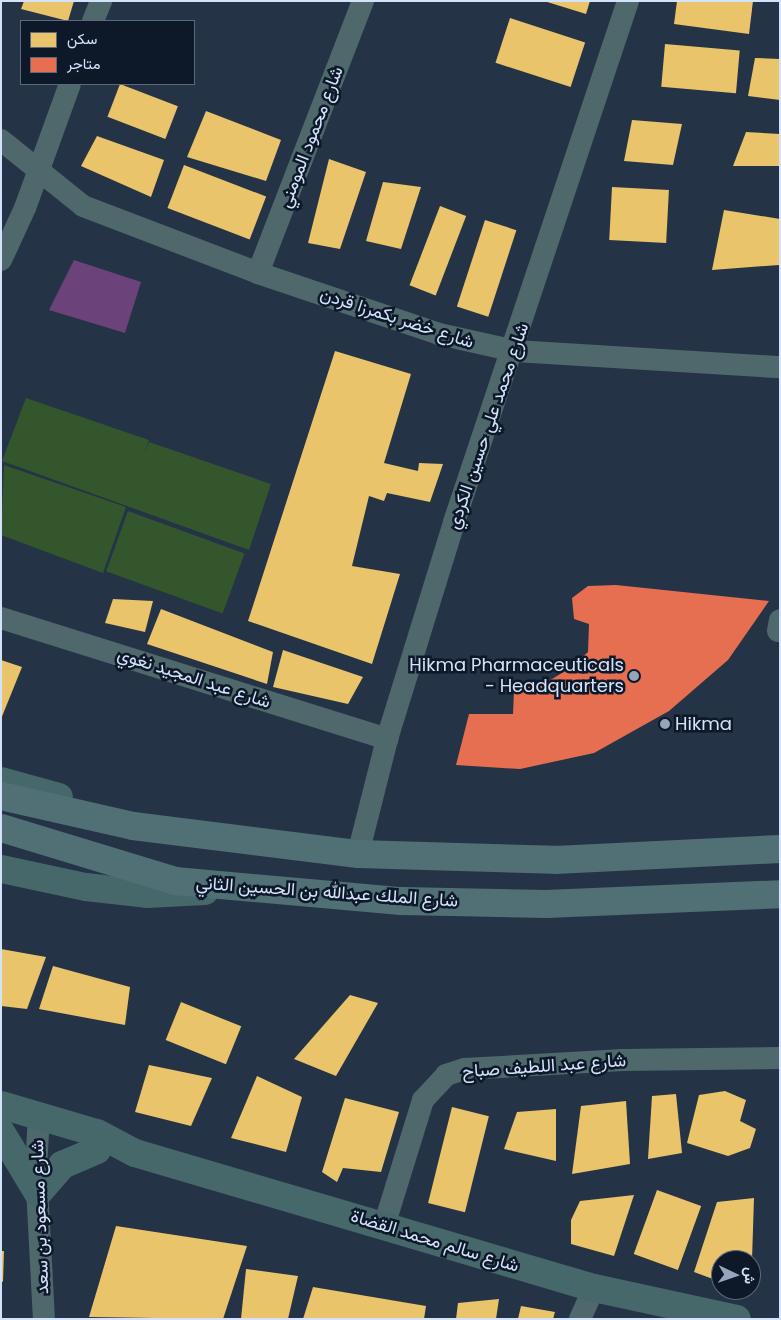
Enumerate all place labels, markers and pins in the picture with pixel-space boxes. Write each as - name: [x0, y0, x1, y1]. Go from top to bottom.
- place label: Hikma Pharmaceuticals - Headquarters: [409, 655, 624, 698]
- marker: Hikma Pharmaceuticals - Headquarters: [628, 670, 640, 682]
- place label: Hikma: [675, 713, 732, 735]
- marker: Hikma: [659, 718, 671, 730]

